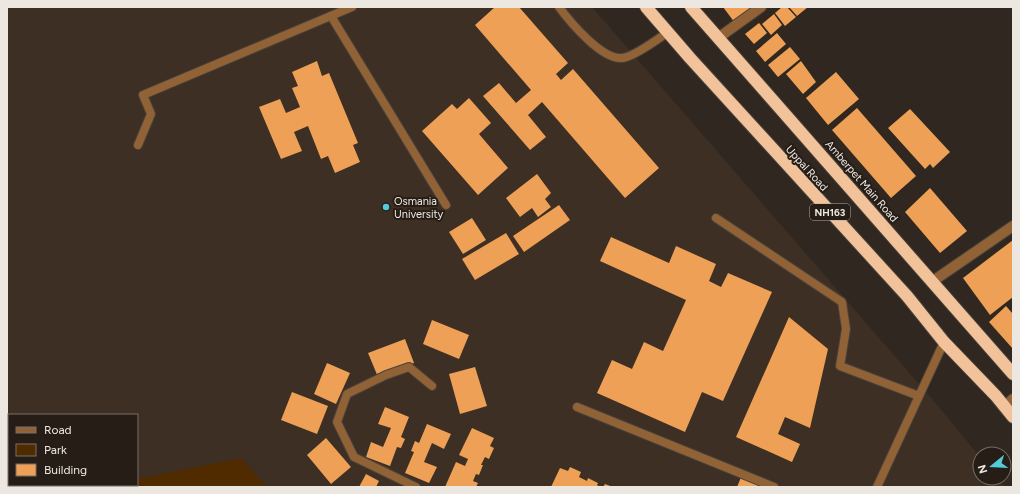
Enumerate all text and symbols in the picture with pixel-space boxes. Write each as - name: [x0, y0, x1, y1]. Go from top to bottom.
- street label: Amberpet Main Road: [823, 138, 901, 225]
- street label: Uppal Road: [783, 143, 830, 194]
- place label: Osmania University: [394, 195, 444, 221]
- marker: Osmania University: [381, 202, 391, 212]
- road number: NH163: [810, 204, 850, 220]
- legend: [8, 414, 138, 486]
- text: Road: [44, 423, 72, 437]
- text: Park: [44, 443, 67, 457]
- north arrow: [972, 446, 1012, 486]
- text: Building: [44, 463, 87, 477]
- text: N: [975, 463, 990, 475]

